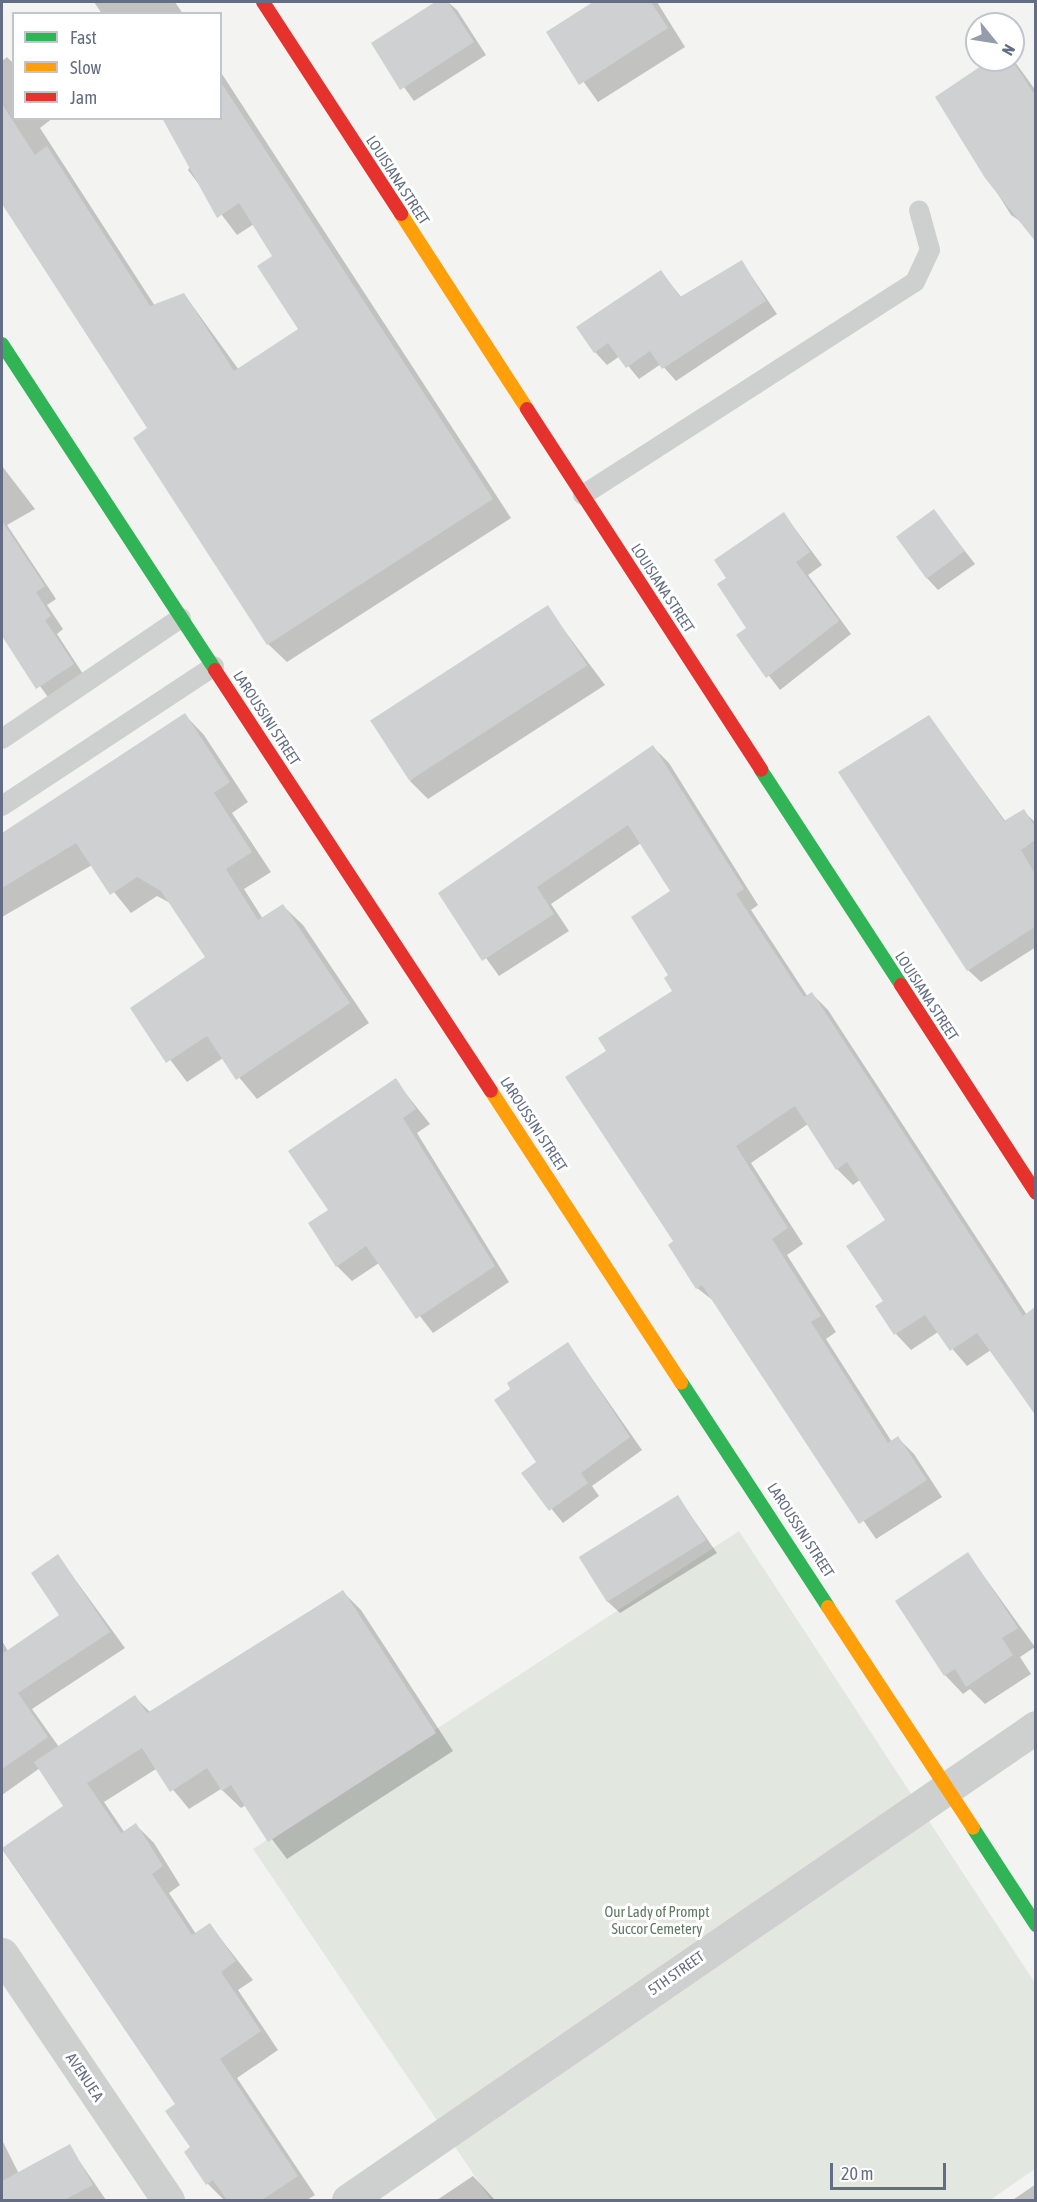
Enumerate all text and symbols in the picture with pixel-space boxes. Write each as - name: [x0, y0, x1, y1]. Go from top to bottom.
- legend: [12, 12, 222, 120]
- north arrow: [965, 12, 1025, 72]
- text: Fast: [70, 27, 97, 48]
- text: N: [999, 41, 1019, 59]
- text: Slow: [70, 57, 101, 78]
- text: Jam: [70, 87, 97, 108]
- street label: LOUISIANA STREET: [363, 132, 433, 228]
- street label: LOUISIANA STREET: [628, 540, 698, 636]
- street label: LAROUSSINI STREET: [230, 667, 304, 769]
- street label: LOUISIANA STREET: [892, 948, 962, 1044]
- street label: LAROUSSINI STREET: [497, 1073, 571, 1175]
- street label: LAROUSSINI STREET: [764, 1479, 838, 1581]
- park label: Our Lady of Prompt Succor Cemetery: [605, 1902, 709, 1937]
- street label: 5TH STREET: [645, 1947, 707, 1999]
- street label: AVENUE A: [62, 2049, 108, 2105]
- scale bar: [833, 2151, 948, 2189]
- text: 20 m: [841, 2163, 873, 2184]

